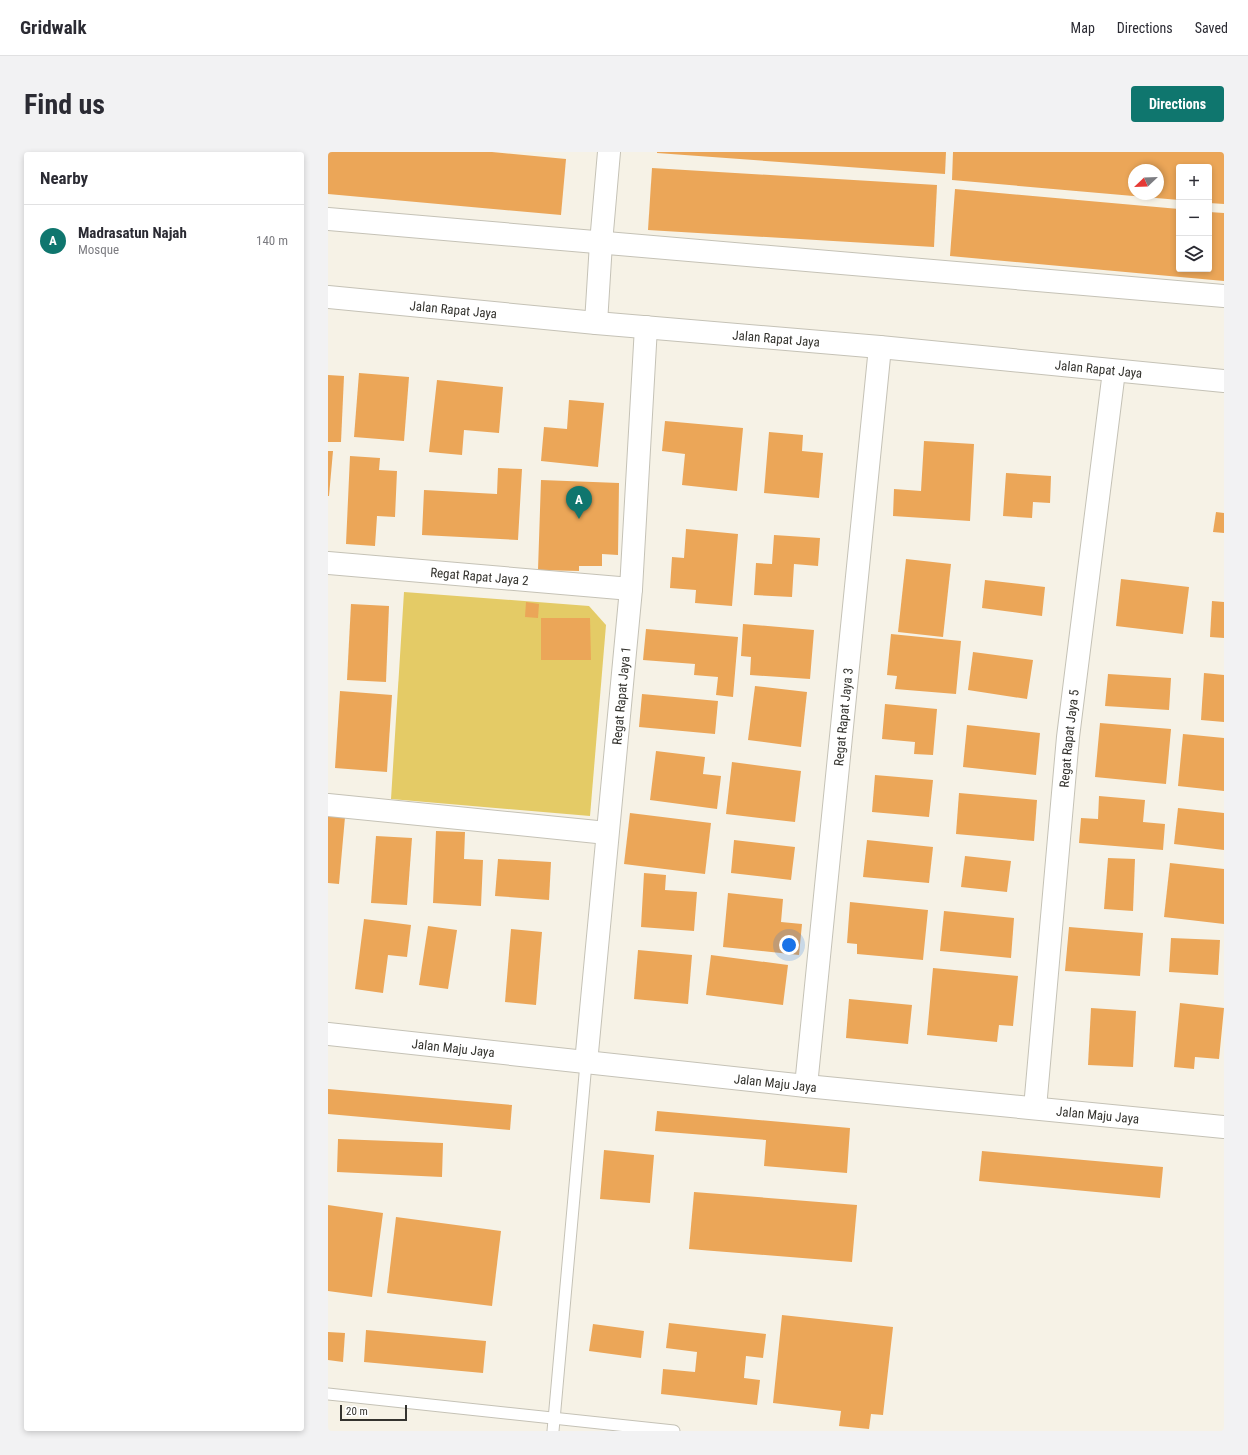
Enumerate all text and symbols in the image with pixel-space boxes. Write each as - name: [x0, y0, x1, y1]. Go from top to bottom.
- text: Gridwalk: [20, 16, 86, 39]
- text: Map: [1071, 20, 1095, 36]
- text: Directions: [1117, 20, 1173, 36]
- text: Saved: [1195, 20, 1228, 36]
- button: Directions: [1131, 86, 1224, 122]
- text: Find us: [24, 88, 105, 121]
- north arrow: [1128, 164, 1164, 200]
- map controls: [1176, 164, 1212, 272]
- button: +: [1176, 164, 1212, 200]
- text: Nearby: [40, 168, 88, 188]
- button: −: [1176, 200, 1212, 236]
- text: Madrasatun Najah: [78, 224, 187, 242]
- text: A: [49, 233, 57, 248]
- text: 140 m: [256, 233, 288, 248]
- button: layers: [1176, 236, 1212, 272]
- text: Mosque: [78, 242, 119, 257]
- street label: Jalan Rapat Jaya: [409, 298, 498, 321]
- street label: Jalan Rapat Jaya: [732, 328, 820, 350]
- street label: Jalan Rapat Jaya: [1054, 357, 1143, 381]
- pin: A: [566, 486, 592, 519]
- street label: Regat Rapat Jaya 2: [430, 565, 529, 588]
- street label: Regat Rapat Jaya 1: [609, 646, 633, 745]
- street label: Regat Rapat Jaya 3: [831, 667, 856, 767]
- street label: Regat Rapat Jaya 5: [1057, 689, 1082, 788]
- your location: [779, 935, 799, 955]
- street label: Jalan Maju Jaya: [411, 1036, 495, 1060]
- street label: Jalan Maju Jaya: [733, 1071, 817, 1095]
- street label: Jalan Maju Jaya: [1056, 1104, 1140, 1127]
- scale bar: [340, 1403, 407, 1422]
- text: 20 m: [346, 1405, 368, 1418]

